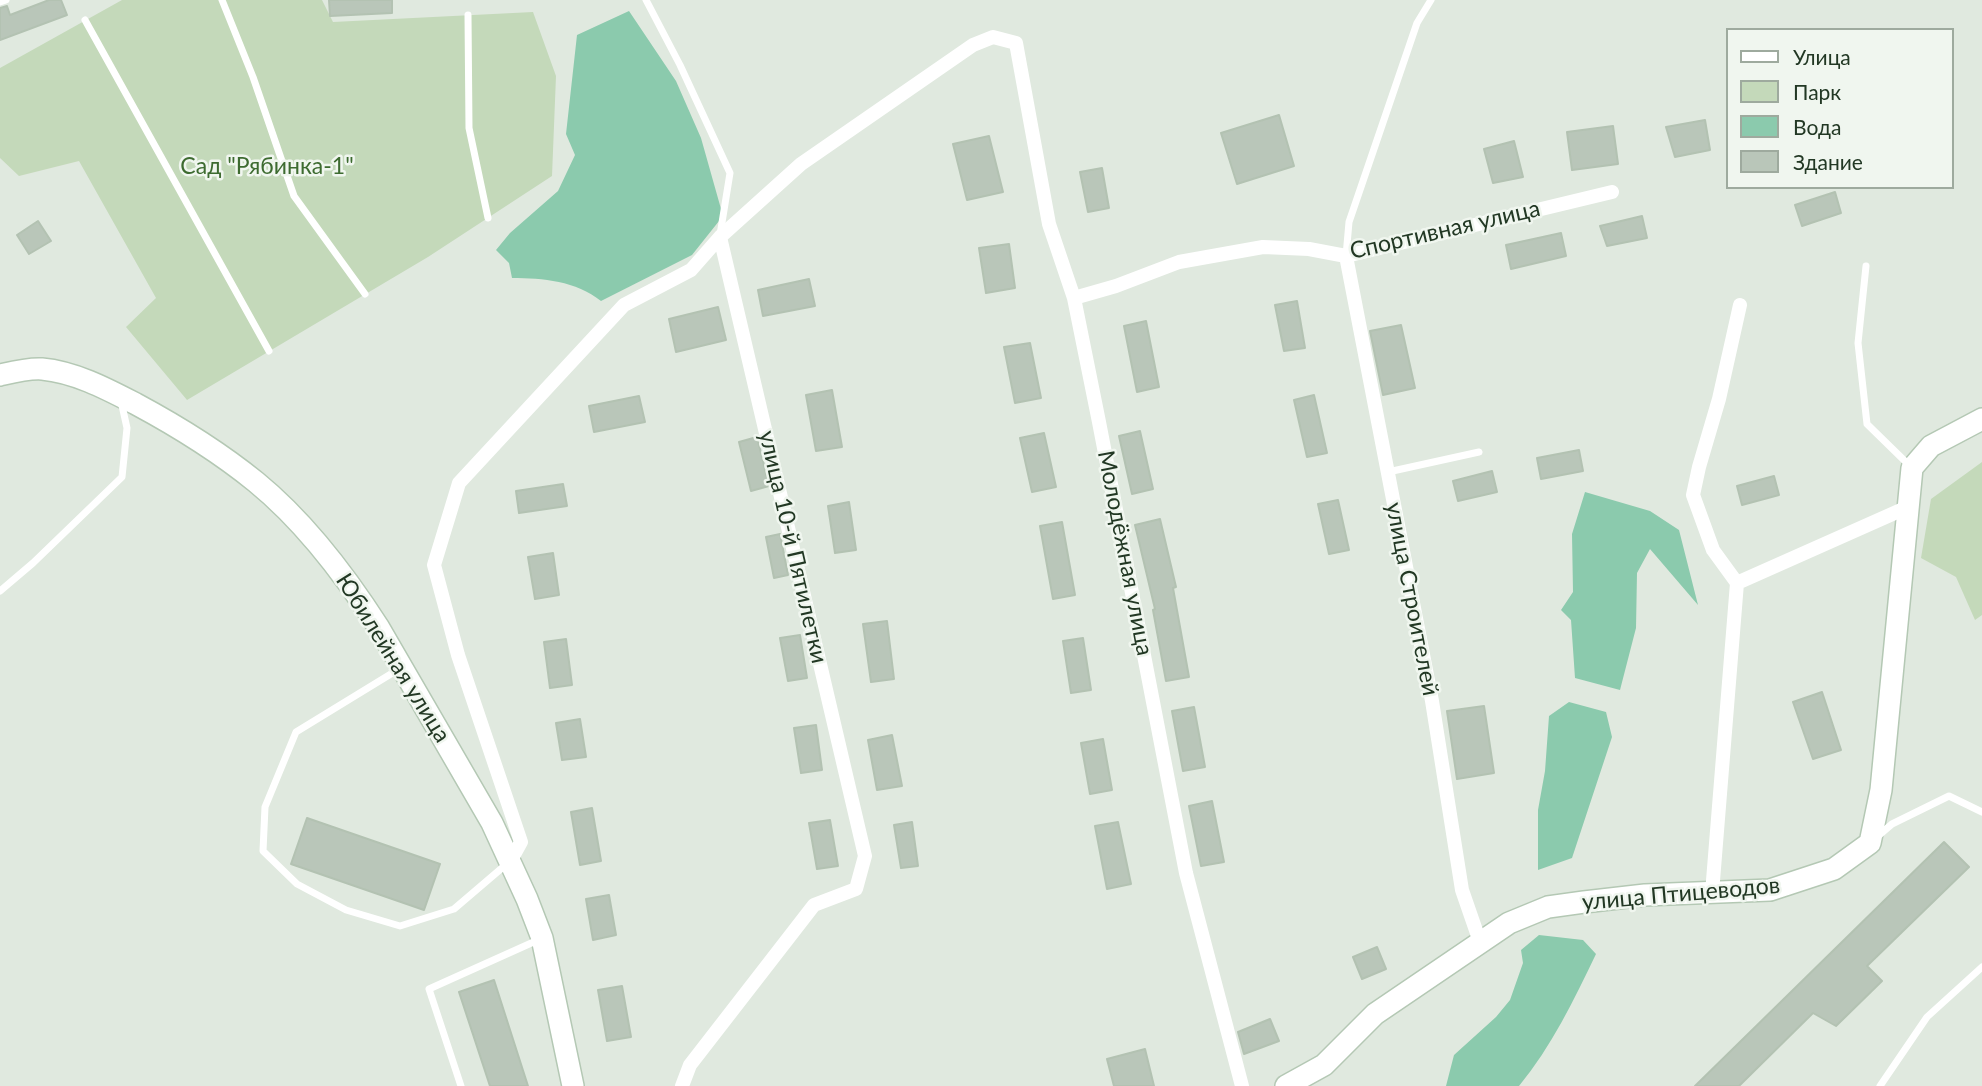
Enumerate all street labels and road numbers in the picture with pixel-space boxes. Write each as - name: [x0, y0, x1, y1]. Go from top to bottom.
- street label: Спортивная улица: [1347, 195, 1543, 265]
- street label: улица 10-й Пятилетки: [753, 428, 833, 666]
- street label: Молодёжная улица: [1092, 448, 1158, 658]
- street label: улица Строителей: [1380, 500, 1444, 698]
- street label: Юбилейная улица: [330, 568, 456, 748]
- street label: улица Птицеводов: [1581, 872, 1781, 916]

